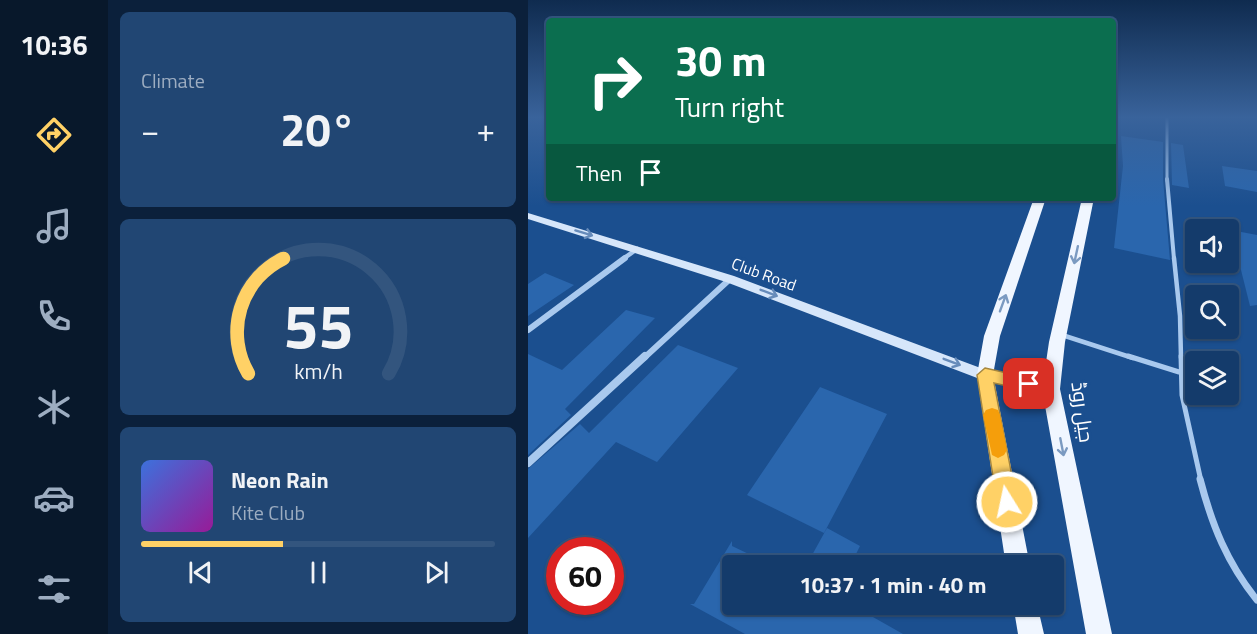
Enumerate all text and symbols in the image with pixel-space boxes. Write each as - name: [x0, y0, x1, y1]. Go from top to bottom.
- text: 10:36: [20, 24, 88, 65]
- text: 30 m: [675, 28, 767, 92]
- icon: right: [576, 42, 654, 120]
- text: Climate: [141, 65, 205, 96]
- text: Turn right: [675, 86, 784, 127]
- text: 20°: [280, 95, 356, 163]
- text: −: [141, 105, 159, 155]
- text: +: [477, 105, 495, 155]
- icon: directions: [33, 114, 75, 156]
- text: Then: [576, 156, 622, 190]
- icon: arrive: [634, 156, 667, 189]
- icon: music: [33, 205, 75, 247]
- map controls: [1185, 219, 1239, 405]
- button: sound: [1185, 219, 1239, 273]
- one-way arrow: [574, 228, 593, 239]
- one-way arrow: [1069, 245, 1081, 264]
- street label: Club Road: [728, 251, 800, 297]
- text: 55: [283, 277, 353, 372]
- button: search: [1185, 285, 1239, 339]
- one-way arrow: [759, 289, 778, 300]
- one-way arrow: [999, 294, 1010, 313]
- icon: phone: [33, 295, 75, 337]
- button: layers: [1185, 351, 1239, 405]
- text: km/h: [294, 355, 342, 387]
- one-way arrow: [942, 358, 961, 369]
- pin: [1003, 358, 1054, 409]
- icon: arrive: [1012, 367, 1045, 400]
- street label: جیل روڈ: [1063, 380, 1103, 444]
- icon: climate: [33, 386, 75, 428]
- one-way arrow: [1057, 436, 1068, 456]
- text: Neon Rain: [231, 463, 329, 497]
- position arrow: [975, 470, 1039, 534]
- icon: car: [33, 477, 75, 519]
- text: Kite Club: [231, 497, 305, 528]
- speed limit sign: 60: [546, 537, 624, 615]
- icon: previous: [184, 556, 217, 589]
- icon: pause: [302, 556, 335, 589]
- icon: next: [420, 556, 453, 589]
- icon: filters: [33, 568, 75, 610]
- text: 10:37 · 1 min · 40 m: [800, 568, 986, 602]

